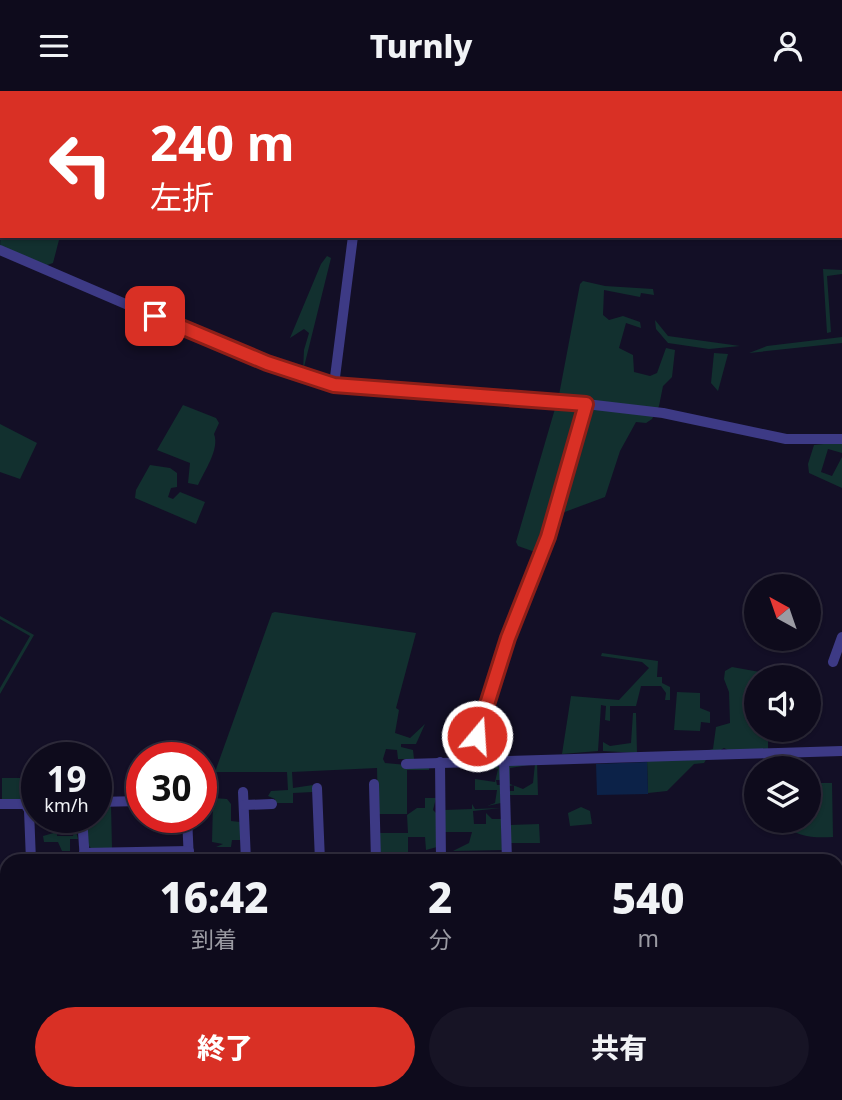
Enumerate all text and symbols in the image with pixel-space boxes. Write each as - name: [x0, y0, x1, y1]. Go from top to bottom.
- text: Turnly: [370, 24, 472, 67]
- icon: menu: [35, 27, 73, 65]
- icon: person: [769, 27, 807, 65]
- text: 240 m: [150, 109, 295, 175]
- icon: left: [35, 119, 126, 210]
- text: 左折: [150, 175, 214, 218]
- pin: [125, 286, 185, 346]
- icon: arrive: [136, 297, 174, 335]
- north arrow: [744, 574, 821, 651]
- map controls: [744, 574, 821, 833]
- button: sound: [744, 665, 821, 742]
- position arrow: [440, 699, 514, 773]
- speed limit sign: 30: [126, 742, 217, 833]
- text: 19: [46, 755, 87, 802]
- button: layers: [744, 756, 821, 833]
- text: km/h: [44, 793, 89, 817]
- text: 16:42: [159, 868, 269, 925]
- text: 2: [428, 868, 452, 925]
- text: 540: [612, 869, 685, 926]
- text: m: [637, 922, 659, 954]
- text: 到着: [191, 923, 237, 955]
- text: 分: [429, 923, 452, 955]
- button: 終了: [35, 1007, 415, 1087]
- button: 共有: [429, 1007, 809, 1087]

